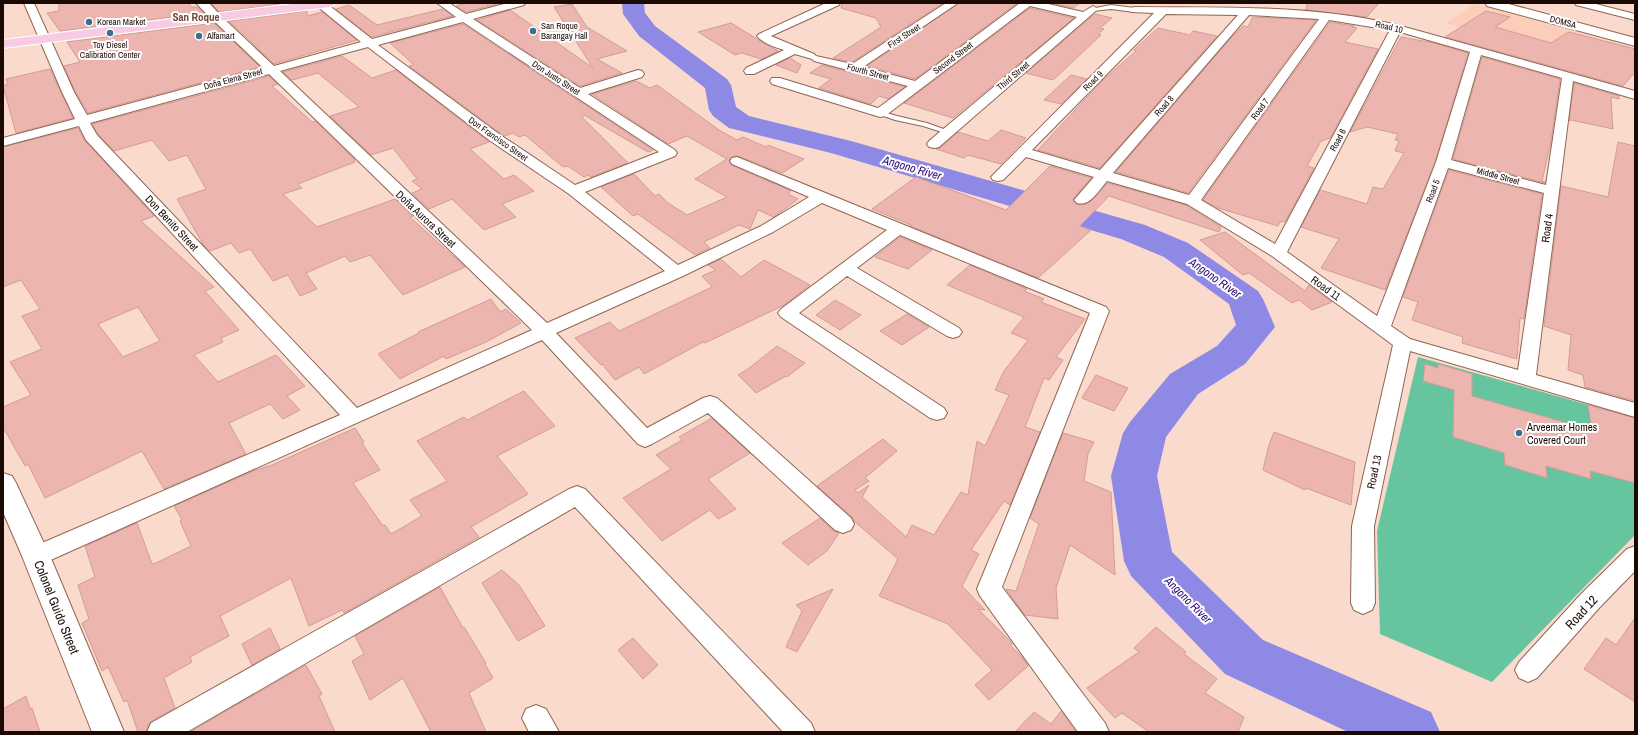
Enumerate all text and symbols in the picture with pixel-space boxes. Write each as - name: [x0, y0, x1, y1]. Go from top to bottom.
- district label: San Roque: [172, 10, 220, 24]
- street label: DOMSA: [1548, 13, 1578, 31]
- place label: Korean Market: [97, 16, 145, 28]
- marker: Korean Market: [84, 17, 94, 27]
- street label: Road 10: [1374, 18, 1404, 36]
- place label: San Roque Barangay Hall: [541, 20, 588, 42]
- street label: First Street: [885, 21, 923, 51]
- marker: San Roque Barangay Hall: [528, 26, 538, 36]
- marker: Toy Diesel Calibration Center: [105, 28, 115, 38]
- place label: Alfamart: [206, 30, 234, 42]
- marker: Alfamart: [194, 31, 204, 41]
- place label: Toy Diesel Calibration Center: [80, 39, 141, 61]
- street label: Second Street: [931, 39, 975, 77]
- street label: Don Justo Street: [530, 58, 582, 98]
- street label: Third Street: [994, 59, 1032, 93]
- street label: Fourth Street: [846, 61, 890, 83]
- street label: Doña Elena Street: [202, 65, 264, 93]
- street label: Road 9: [1080, 68, 1106, 94]
- street label: Road 8: [1152, 93, 1176, 119]
- street label: Road 7: [1248, 96, 1272, 122]
- street label: Don Francisco Street: [466, 114, 530, 164]
- street label: Road 6: [1327, 127, 1349, 153]
- water label: Angono River: [880, 152, 944, 184]
- street label: Middle Street: [1475, 165, 1521, 187]
- street label: Road 5: [1423, 178, 1443, 204]
- street label: Doña Aurora Street: [393, 188, 459, 251]
- street label: Don Benito Street: [142, 192, 202, 254]
- street label: Road 4: [1538, 213, 1556, 243]
- water label: Angono River: [1185, 254, 1245, 302]
- street label: Road 11: [1308, 273, 1344, 303]
- place label: Arveemar Homes Covered Court: [1526, 420, 1598, 447]
- marker: Arveemar Homes Covered Court: [1514, 428, 1524, 438]
- street label: Road 13: [1364, 454, 1384, 490]
- street label: Colonel Guido Street: [30, 558, 83, 657]
- water label: Angono River: [1160, 572, 1215, 627]
- street label: Road 12: [1561, 592, 1601, 633]

